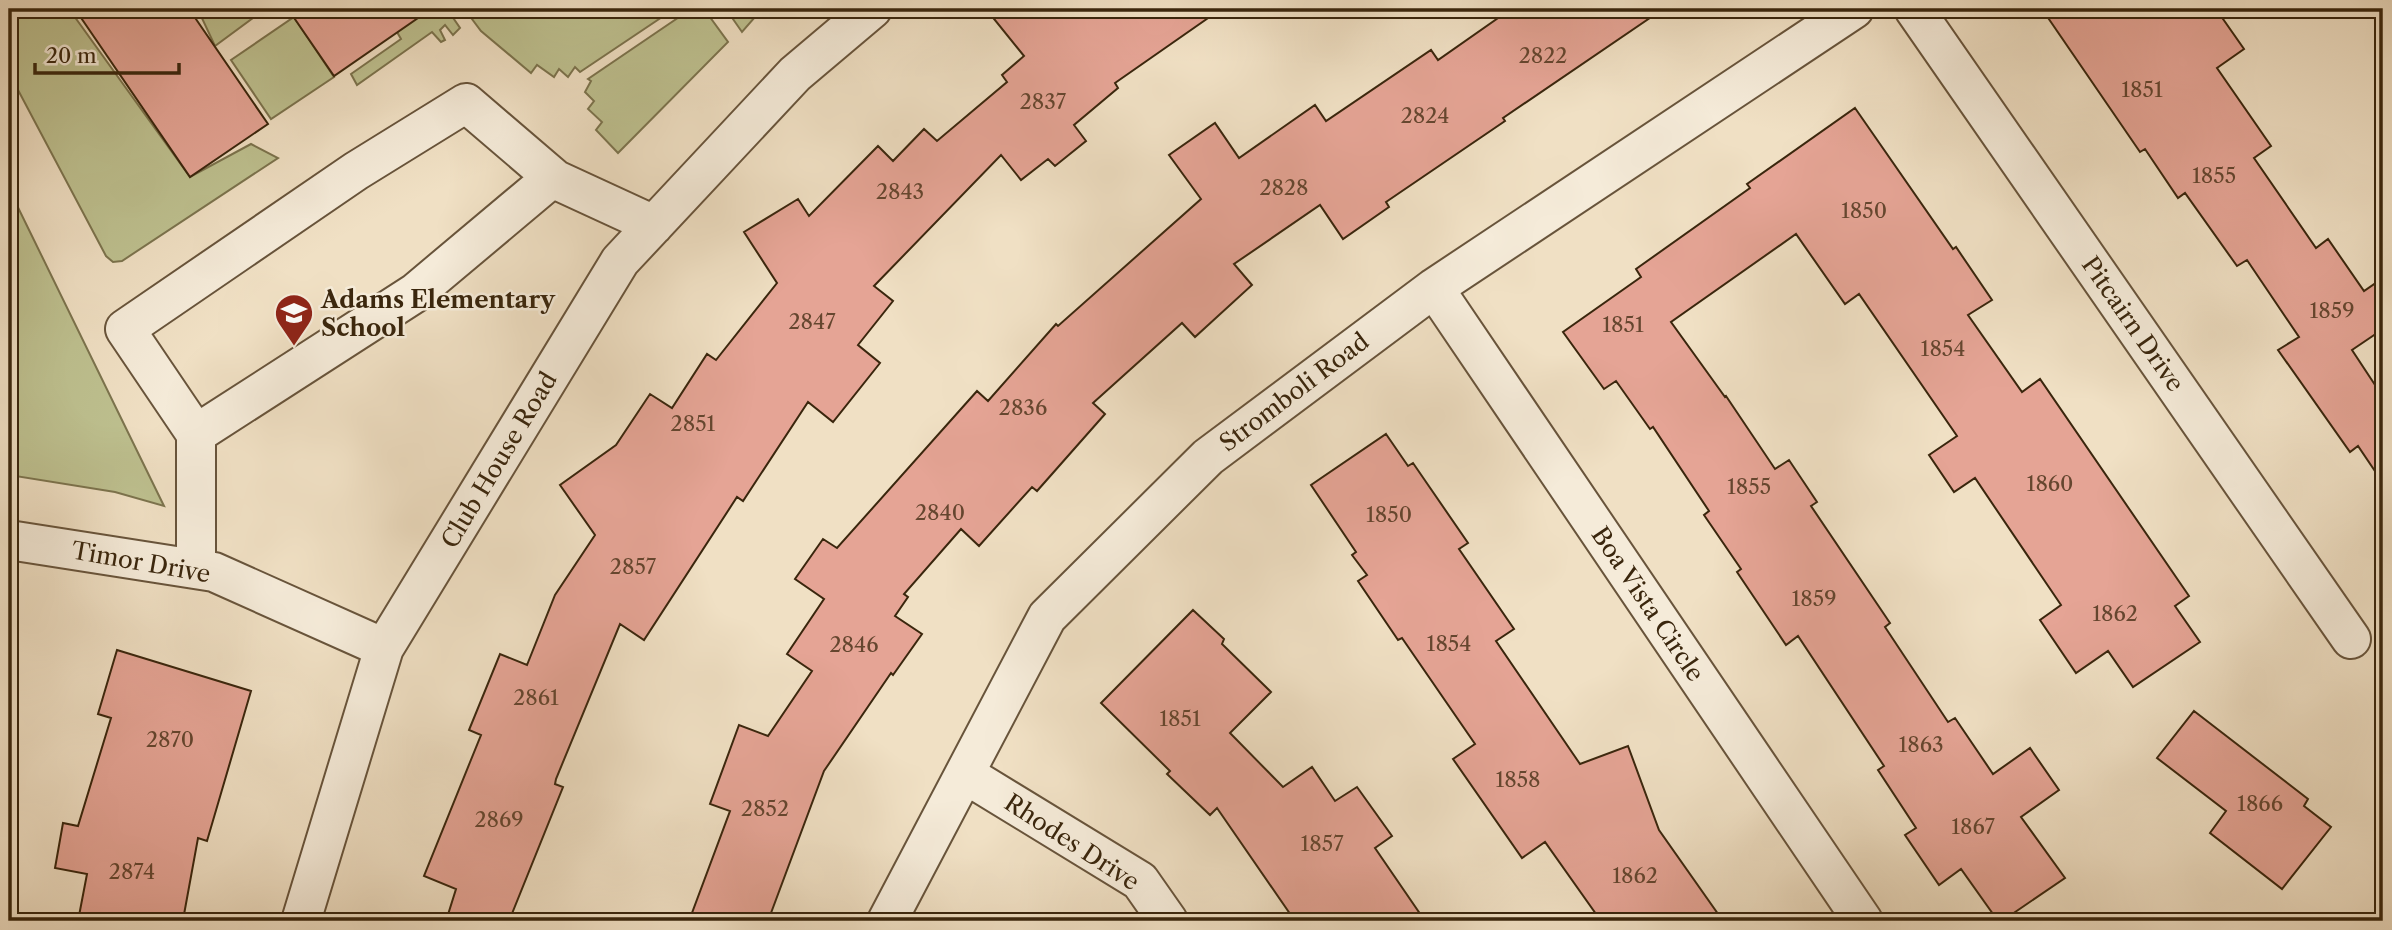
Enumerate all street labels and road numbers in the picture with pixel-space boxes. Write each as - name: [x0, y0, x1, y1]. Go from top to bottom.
- street label: Pitcairn Drive: [2076, 251, 2190, 397]
- street label: Stromboli Road: [1214, 326, 1375, 457]
- street label: Club House Road: [435, 366, 563, 553]
- street label: Boa Vista Circle: [1586, 521, 1710, 687]
- street label: Timor Drive: [69, 536, 213, 588]
- street label: Rhodes Drive: [999, 788, 1145, 896]

